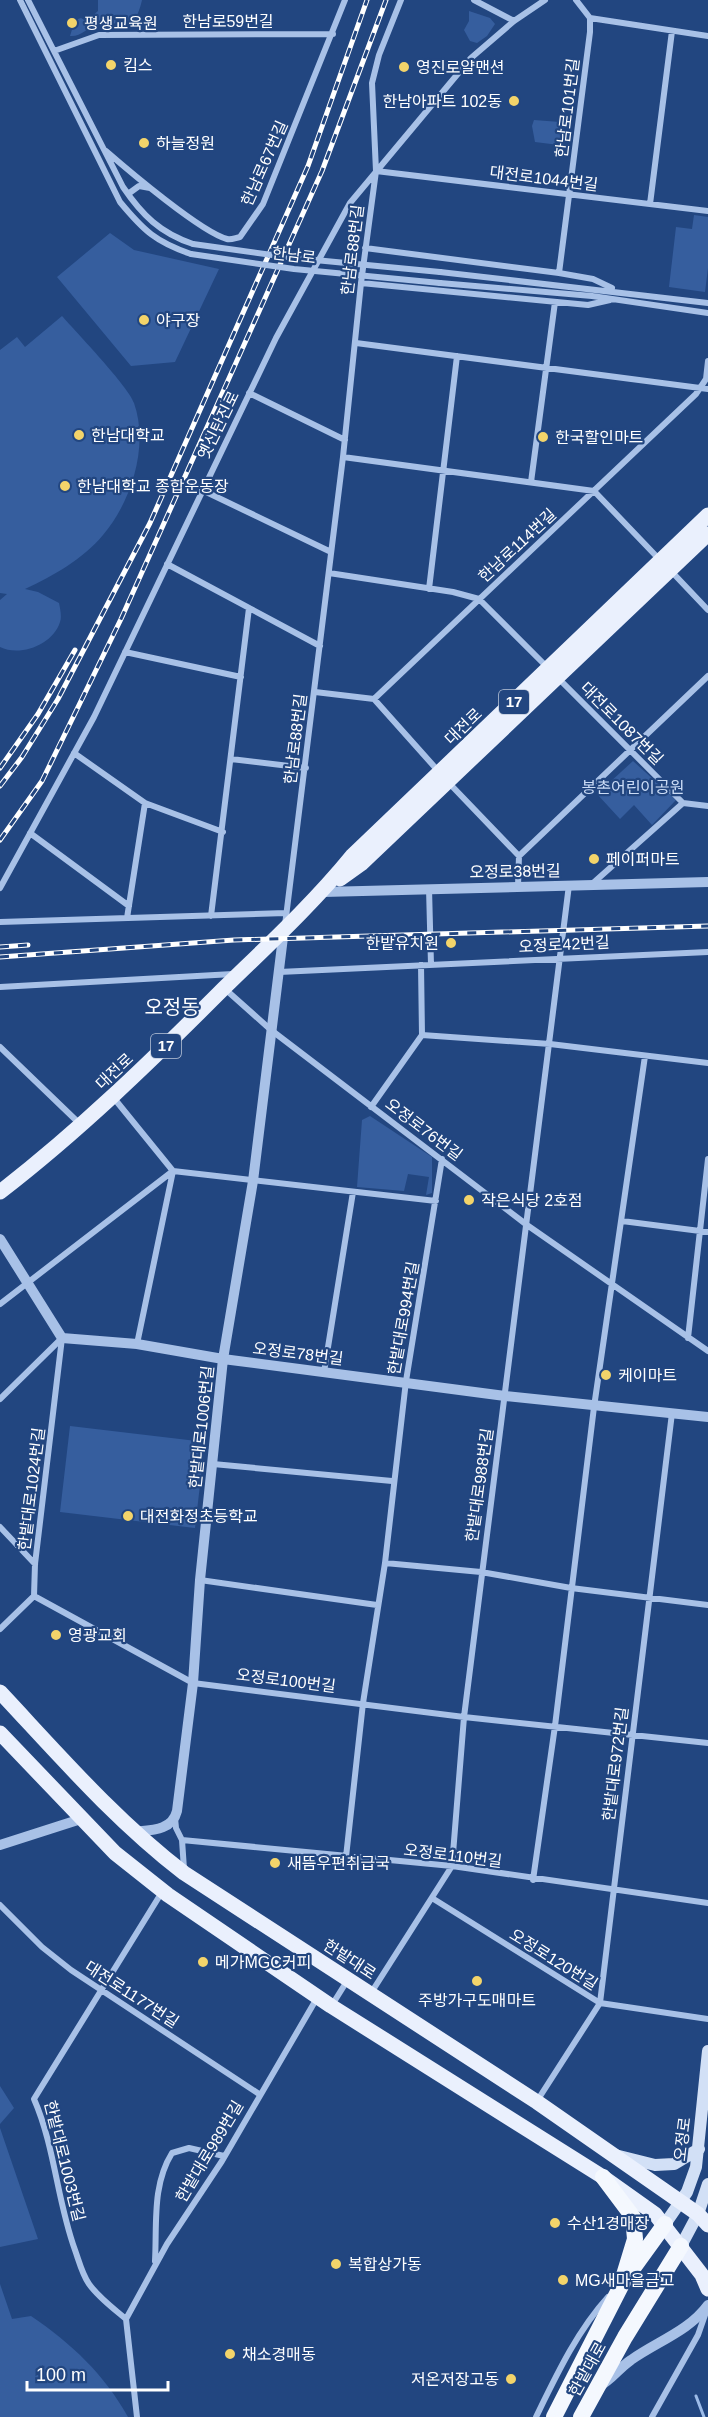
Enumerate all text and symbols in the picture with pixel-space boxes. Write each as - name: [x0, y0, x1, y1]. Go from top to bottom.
- street label: 한남로59번길: [182, 13, 274, 30]
- place label: 평생교육원: [84, 15, 158, 32]
- marker: 평생교육원: [65, 16, 79, 30]
- place label: 킴스: [123, 57, 152, 74]
- street label: 한남로101번길: [553, 57, 582, 159]
- marker: 킴스: [104, 58, 118, 72]
- place label: 영진로얄맨션: [416, 59, 504, 76]
- marker: 영진로얄맨션: [397, 60, 411, 74]
- place label: 한남아파트 102동: [383, 93, 502, 110]
- marker: 한남아파트 102동: [507, 94, 521, 108]
- street label: 한남로67번길: [238, 118, 291, 208]
- place label: 하늘정원: [156, 135, 215, 152]
- marker: 하늘정원: [137, 136, 151, 150]
- street label: 대전로1044번길: [489, 163, 599, 194]
- street label: 한남로88번길: [338, 204, 367, 296]
- street label: 한남로: [271, 244, 317, 267]
- place label: 야구장: [156, 312, 200, 329]
- marker: 야구장: [137, 313, 151, 327]
- street label: 옛신탄진로: [195, 388, 242, 462]
- place label: 한남대학교: [91, 427, 165, 444]
- marker: 한남대학교: [72, 428, 86, 442]
- place label: 한국할인마트: [555, 429, 643, 446]
- marker: 한국할인마트: [536, 430, 550, 444]
- place label: 한남대학교 종합운동장: [77, 478, 229, 495]
- marker: 한남대학교 종합운동장: [58, 479, 72, 493]
- street label: 한남로114번길: [475, 505, 559, 585]
- street label: 대전로1087번길: [577, 679, 666, 768]
- road number: 17: [499, 690, 529, 714]
- street label: 한남로88번길: [281, 693, 310, 785]
- street label: 대전로: [442, 705, 485, 748]
- park label: 봉촌어린이공원: [581, 779, 685, 796]
- place label: 페이퍼마트: [606, 851, 680, 868]
- marker: 페이퍼마트: [587, 852, 601, 866]
- street label: 오정로38번길: [469, 862, 561, 881]
- street label: 오정로42번길: [518, 934, 610, 955]
- place label: 한밭유치원: [365, 935, 439, 952]
- marker: 한밭유치원: [444, 936, 458, 950]
- district label: 오정동: [144, 996, 200, 1018]
- road number: 17: [151, 1034, 181, 1058]
- street label: 대전로: [92, 1050, 136, 1093]
- street label: 오정로76번길: [382, 1095, 465, 1164]
- place label: 작은식당 2호점: [481, 1192, 583, 1209]
- marker: 작은식당 2호점: [462, 1193, 476, 1207]
- street label: 한밭대로994번길: [385, 1260, 422, 1376]
- street label: 오정로78번길: [252, 1339, 344, 1368]
- street label: 한밭대로1006번길: [187, 1365, 216, 1490]
- place label: 케이마트: [618, 1367, 677, 1384]
- marker: 케이마트: [599, 1368, 613, 1382]
- street label: 한밭대로1024번길: [16, 1427, 47, 1552]
- street label: 한밭대로988번길: [463, 1427, 496, 1543]
- place label: 대전화정초등학교: [140, 1508, 258, 1525]
- marker: 대전화정초등학교: [121, 1509, 135, 1523]
- place label: 영광교회: [68, 1627, 127, 1644]
- marker: 영광교회: [49, 1628, 63, 1642]
- street label: 오정로100번길: [235, 1666, 337, 1695]
- street label: 한밭대로972번길: [600, 1706, 631, 1822]
- street label: 오정로110번길: [403, 1841, 503, 1870]
- place label: 새뜸우편취급국: [287, 1855, 390, 1872]
- marker: 새뜸우편취급국: [268, 1856, 282, 1870]
- street label: 오정로120번길: [507, 1926, 601, 1993]
- street label: 한밭대로: [320, 1936, 379, 1983]
- place label: 메가MGC커피: [215, 1954, 311, 1971]
- marker: 메가MGC커피: [196, 1955, 210, 1969]
- street label: 대전로1177번길: [82, 1958, 182, 2031]
- marker: 주방가구도매마트: [470, 1974, 484, 1988]
- place label: 주방가구도매마트: [418, 1992, 536, 2009]
- street label: 한밭대로989번길: [173, 2098, 246, 2205]
- street label: 한밭대로1003번길: [41, 2099, 88, 2223]
- street label: 오정로: [671, 2116, 694, 2162]
- place label: 수산1경매장: [567, 2215, 650, 2232]
- marker: 수산1경매장: [548, 2216, 562, 2230]
- place label: 복합상가동: [348, 2256, 422, 2273]
- marker: 복합상가동: [329, 2257, 343, 2271]
- place label: MG새마을금고: [575, 2272, 674, 2289]
- marker: MG새마을금고: [556, 2273, 570, 2287]
- street label: 한밭대로: [566, 2339, 609, 2399]
- place label: 채소경매동: [242, 2346, 316, 2363]
- marker: 채소경매동: [223, 2347, 237, 2361]
- scale bar: [27, 2354, 168, 2392]
- text: 100 m: [36, 2365, 86, 2385]
- place label: 저온저장고동: [411, 2371, 499, 2388]
- marker: 저온저장고동: [504, 2372, 518, 2386]

